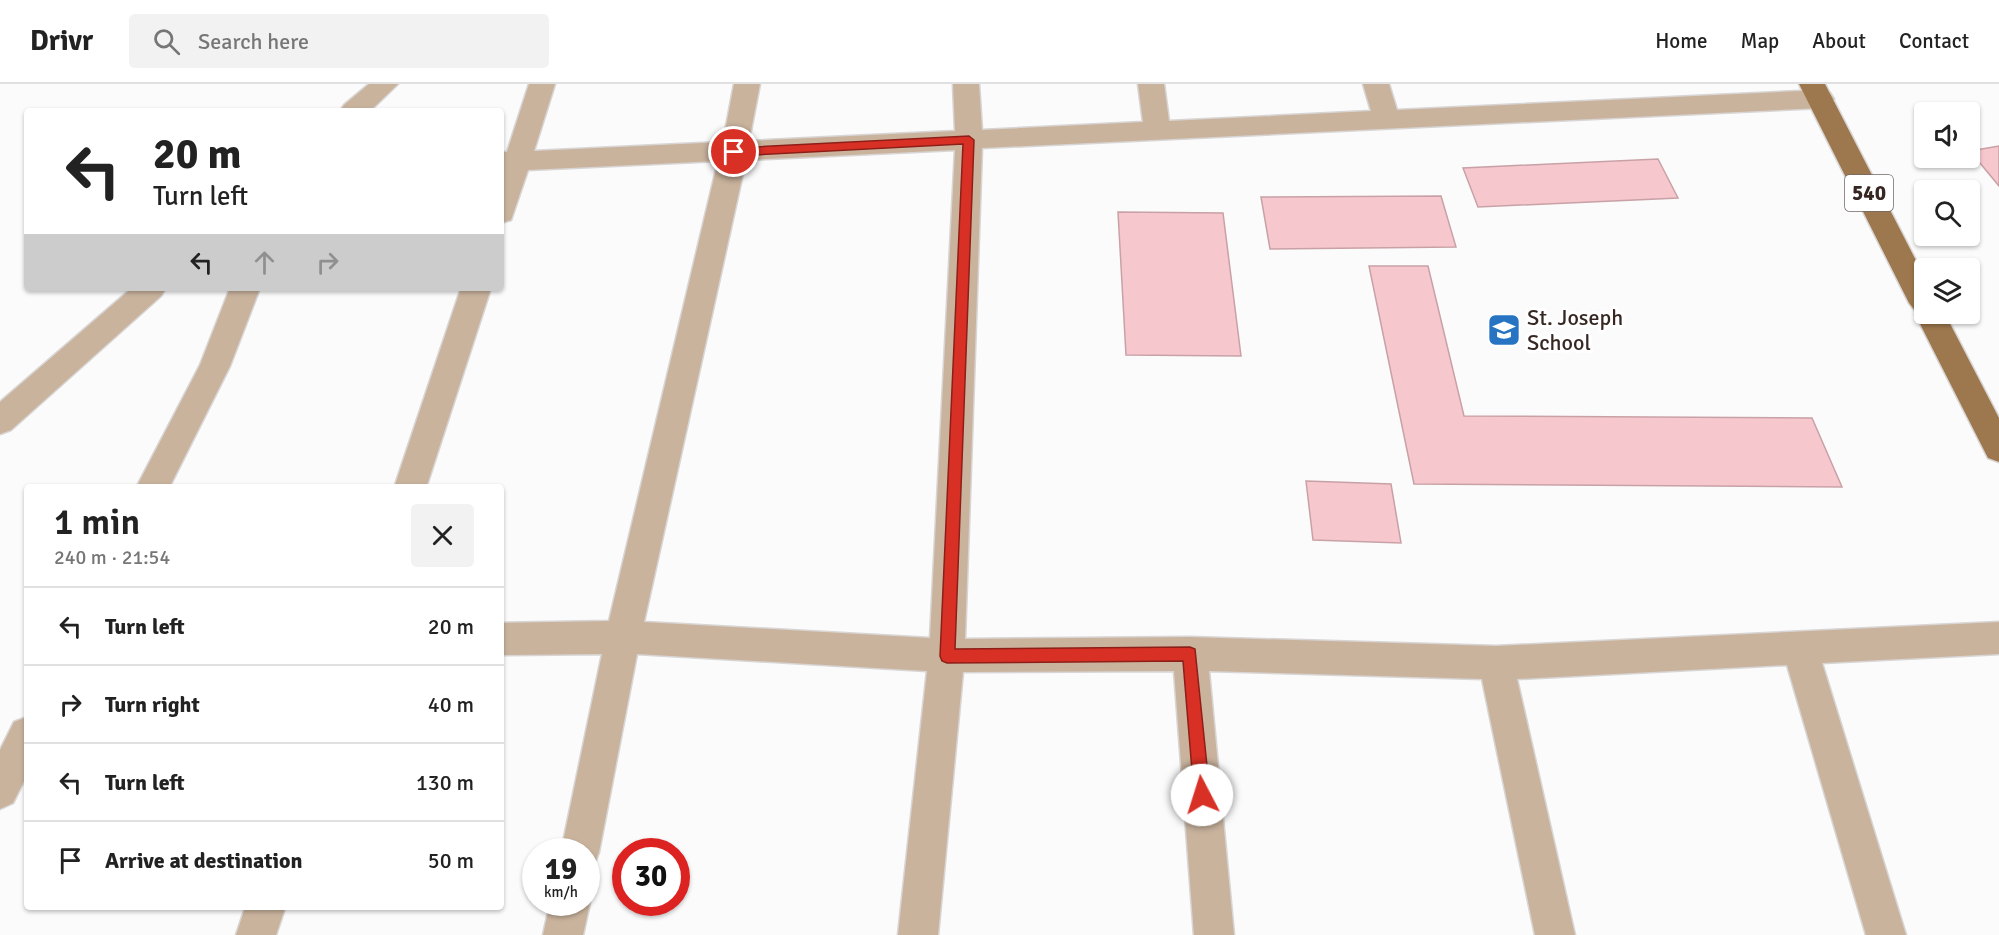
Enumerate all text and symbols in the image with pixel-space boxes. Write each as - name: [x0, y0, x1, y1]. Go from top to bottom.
- search box: [129, 14, 549, 68]
- text: Drivr: [30, 24, 93, 58]
- icon: search: [150, 25, 183, 58]
- text: Search here: [198, 28, 309, 55]
- text: Home: [1655, 28, 1708, 54]
- text: Map: [1741, 28, 1779, 54]
- text: About: [1812, 28, 1866, 54]
- text: Contact: [1899, 28, 1969, 54]
- map controls: [1914, 102, 1980, 324]
- button: sound: [1914, 102, 1980, 168]
- pin: [708, 126, 759, 177]
- text: 20 m: [153, 129, 242, 180]
- icon: left: [54, 132, 132, 210]
- icon: arrive: [717, 135, 750, 168]
- road number: 540: [1845, 175, 1893, 211]
- text: Turn left: [153, 180, 248, 213]
- button: search: [1914, 180, 1980, 246]
- icon: left: [185, 246, 218, 279]
- icon: ahead: [248, 246, 281, 279]
- icon: right: [311, 246, 344, 279]
- button: layers: [1914, 258, 1980, 324]
- place label: St. Joseph School: [1527, 304, 1623, 356]
- school or university icon: St. Joseph School: [1486, 312, 1522, 348]
- text: 1 min: [54, 500, 140, 545]
- button: close: [411, 504, 474, 567]
- text: 240 m · 21:54: [54, 545, 170, 570]
- icon: left: [54, 610, 87, 643]
- text: Turn left: [105, 613, 185, 640]
- text: 20 m: [428, 613, 474, 640]
- icon: right: [54, 688, 87, 721]
- text: Turn right: [105, 691, 200, 718]
- text: 40 m: [428, 691, 474, 718]
- position arrow: [1170, 763, 1234, 827]
- icon: left: [54, 766, 87, 799]
- text: Turn left: [105, 769, 185, 796]
- text: 130 m: [416, 769, 474, 796]
- speed limit sign: 30: [612, 838, 690, 916]
- icon: arrive: [54, 844, 87, 877]
- text: Arrive at destination: [105, 847, 302, 874]
- text: 50 m: [428, 847, 474, 874]
- text: 19: [545, 851, 577, 888]
- text: km/h: [544, 883, 578, 901]

